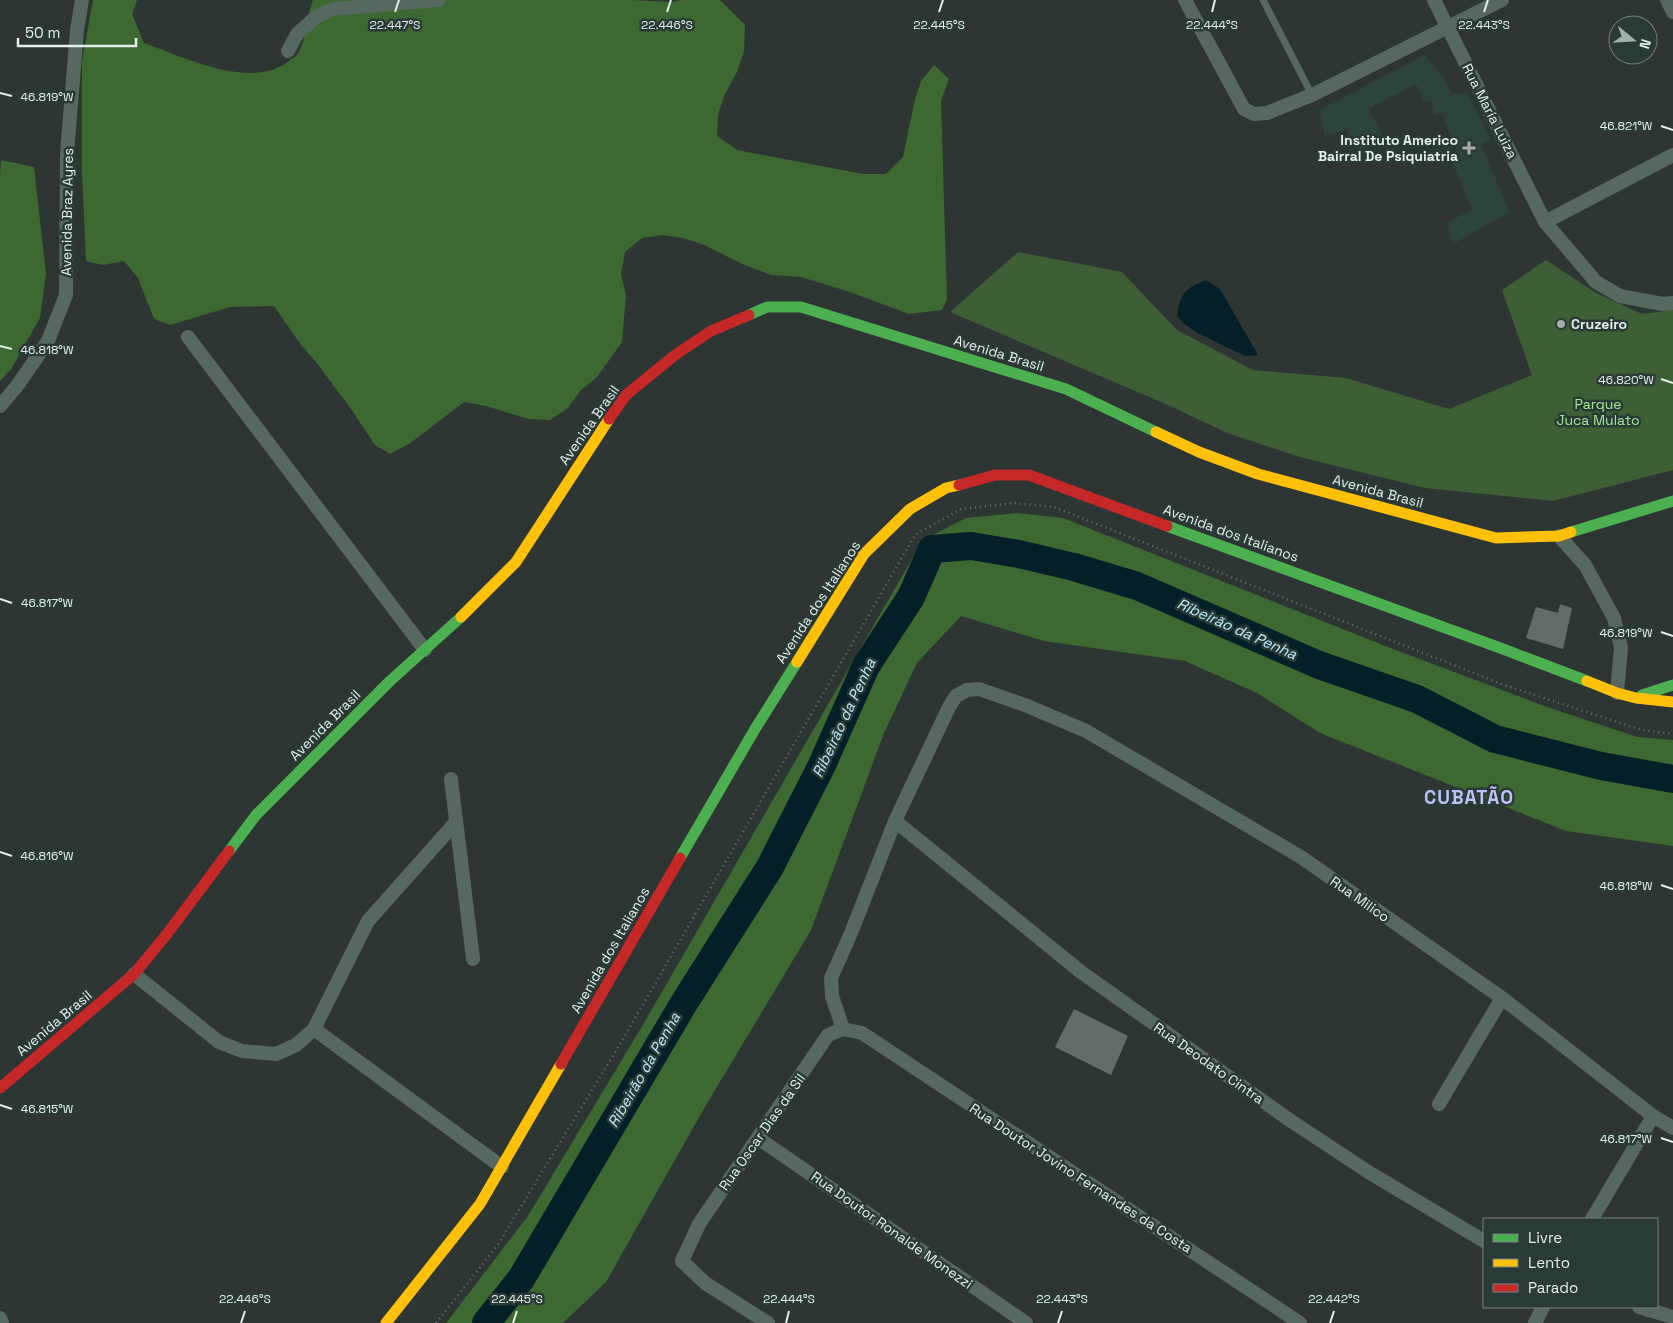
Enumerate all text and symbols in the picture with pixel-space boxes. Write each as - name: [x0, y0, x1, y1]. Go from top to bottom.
- scale bar: [18, 15, 135, 47]
- north arrow: [1608, 15, 1658, 65]
- text: 22.447°S: [370, 17, 420, 33]
- text: 22.446°S: [641, 17, 693, 33]
- text: 22.445°S: [913, 17, 965, 33]
- text: 22.444°S: [1186, 17, 1238, 33]
- text: 22.443°S: [1458, 17, 1510, 33]
- text: 50 m: [25, 23, 60, 42]
- text: N: [1635, 37, 1655, 51]
- street label: Rua María Luiza: [1458, 60, 1522, 162]
- text: 46.819°W: [21, 89, 74, 105]
- text: 46.821°W: [1600, 118, 1653, 134]
- place label: Instituto Americo Bairral De Psiquiatria: [1318, 131, 1458, 165]
- marker: Instituto Americo Bairral De Psiquiatria: [1462, 141, 1476, 155]
- street label: Avenida Braz Ayres: [57, 148, 77, 276]
- place label: Cruzeiro: [1571, 315, 1627, 333]
- marker: Cruzeiro: [1555, 318, 1567, 330]
- street label: Avenida Brasil: [952, 331, 1046, 375]
- text: 46.818°W: [21, 342, 74, 358]
- text: 46.820°W: [1598, 372, 1654, 388]
- street label: Avenida Brasil: [555, 382, 623, 468]
- park label: Parque Juca Mulato: [1556, 395, 1640, 429]
- street label: Avenida Brasil: [1331, 470, 1425, 512]
- street label: Avenida dos Italianos: [1161, 500, 1301, 566]
- street label: Avenida dos Italianos: [772, 537, 864, 667]
- water label: Ribeirão da Penha: [1174, 594, 1300, 664]
- text: 46.817°W: [21, 595, 74, 611]
- text: 46.819°W: [1600, 625, 1653, 641]
- water label: Ribeirão da Penha: [808, 655, 880, 780]
- street label: Avenida Brasil: [286, 686, 364, 764]
- district label: CUBATÃO: [1424, 785, 1514, 810]
- text: 46.816°W: [21, 848, 74, 864]
- street label: Rua Milico: [1327, 872, 1393, 926]
- text: 46.818°W: [1600, 878, 1653, 894]
- street label: Avenida dos Italianos: [566, 884, 654, 1016]
- street label: Avenida Brasil: [12, 986, 96, 1060]
- water label: Ribeirão da Penha: [603, 1009, 684, 1130]
- street label: Rua Deodato Cintra: [1150, 1018, 1268, 1108]
- street label: Rua Oscar Dias da Sil: [715, 1070, 809, 1194]
- street label: Rua Doutor Jovino Fernandes da Costa: [966, 1099, 1196, 1257]
- text: 46.815°W: [21, 1101, 74, 1117]
- text: 46.817°W: [1600, 1131, 1653, 1147]
- street label: Rua Doutor Ronalde Monezzi: [808, 1167, 976, 1293]
- legend: [1483, 1218, 1658, 1308]
- text: Livre: [1528, 1228, 1562, 1247]
- text: Lento: [1528, 1253, 1570, 1272]
- text: Parado: [1528, 1278, 1578, 1297]
- text: 22.446°S: [219, 1291, 271, 1307]
- text: 22.445°S: [491, 1291, 543, 1307]
- text: 22.444°S: [763, 1291, 815, 1307]
- text: 22.443°S: [1036, 1291, 1088, 1307]
- text: 22.442°S: [1308, 1291, 1360, 1307]

